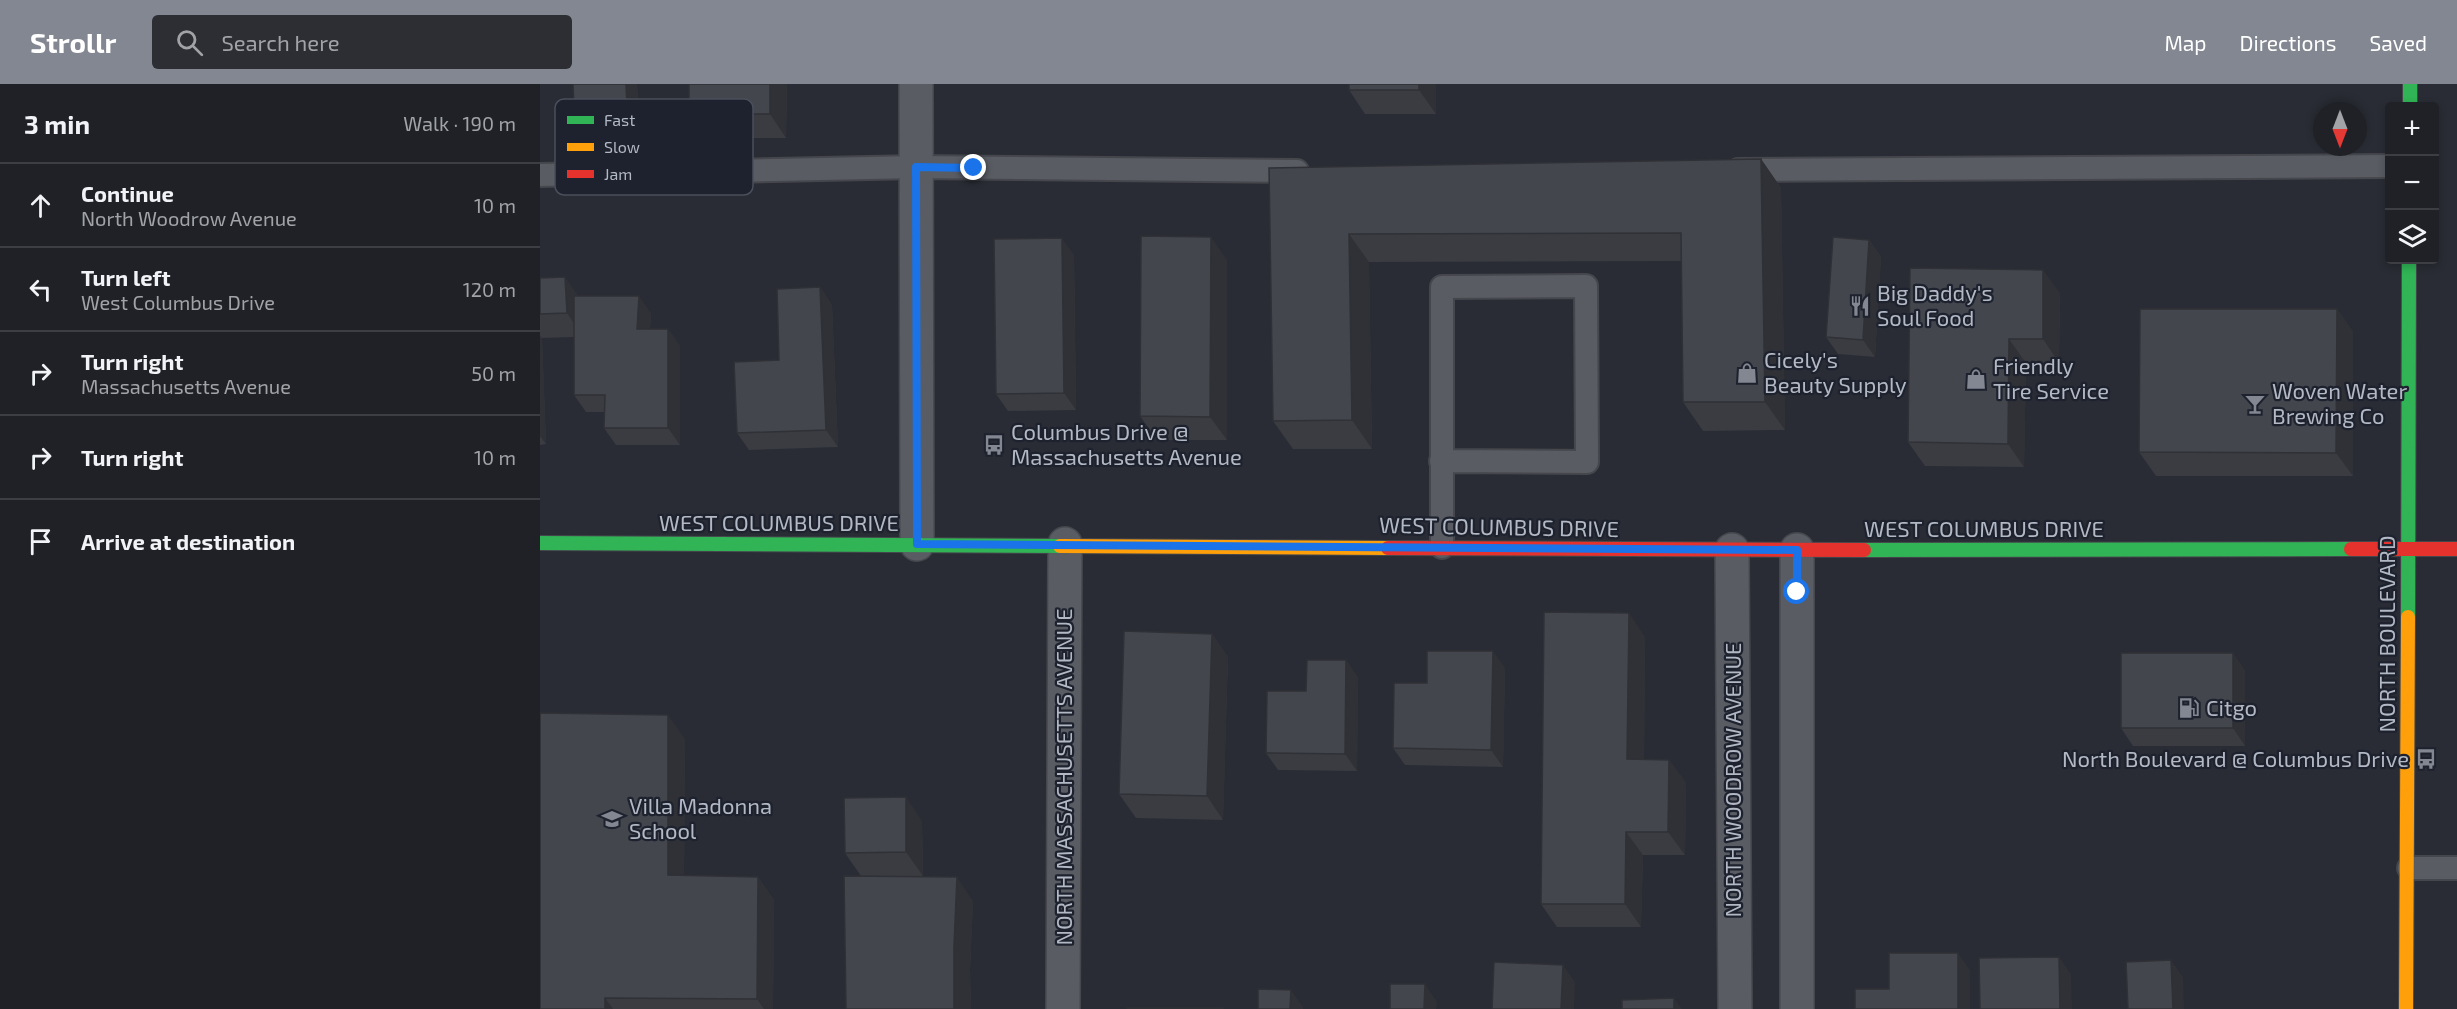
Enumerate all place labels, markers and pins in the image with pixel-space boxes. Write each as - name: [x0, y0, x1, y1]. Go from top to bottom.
- place label: Big Daddy's Soul Food: [1877, 279, 1993, 330]
- restaurant icon: Big Daddy's Soul Food: [1848, 294, 1872, 318]
- place label: Cicely's Beauty Supply: [1764, 346, 1907, 397]
- place label: Friendly Tire Service: [1993, 352, 2109, 403]
- shop icon: Cicely's Beauty Supply: [1735, 361, 1759, 385]
- shop icon: Friendly Tire Service: [1964, 367, 1988, 391]
- place label: Woven Water Brewing Co: [2272, 377, 2407, 428]
- bar icon: Woven Water Brewing Co: [2243, 392, 2267, 416]
- place label: Columbus Drive @ Massachusetts Avenue: [1011, 418, 1242, 469]
- bus stop icon: Columbus Drive @ Massachusetts Avenue: [982, 433, 1006, 457]
- place label: Citgo: [2206, 694, 2257, 720]
- fuel station icon: Citgo: [2177, 696, 2201, 720]
- place label: North Boulevard @ Columbus Drive: [2062, 745, 2409, 771]
- bus stop icon: North Boulevard @ Columbus Drive: [2414, 747, 2438, 771]
- place label: Villa Madonna School: [629, 792, 772, 843]
- school or university icon: Villa Madonna School: [600, 807, 624, 831]

